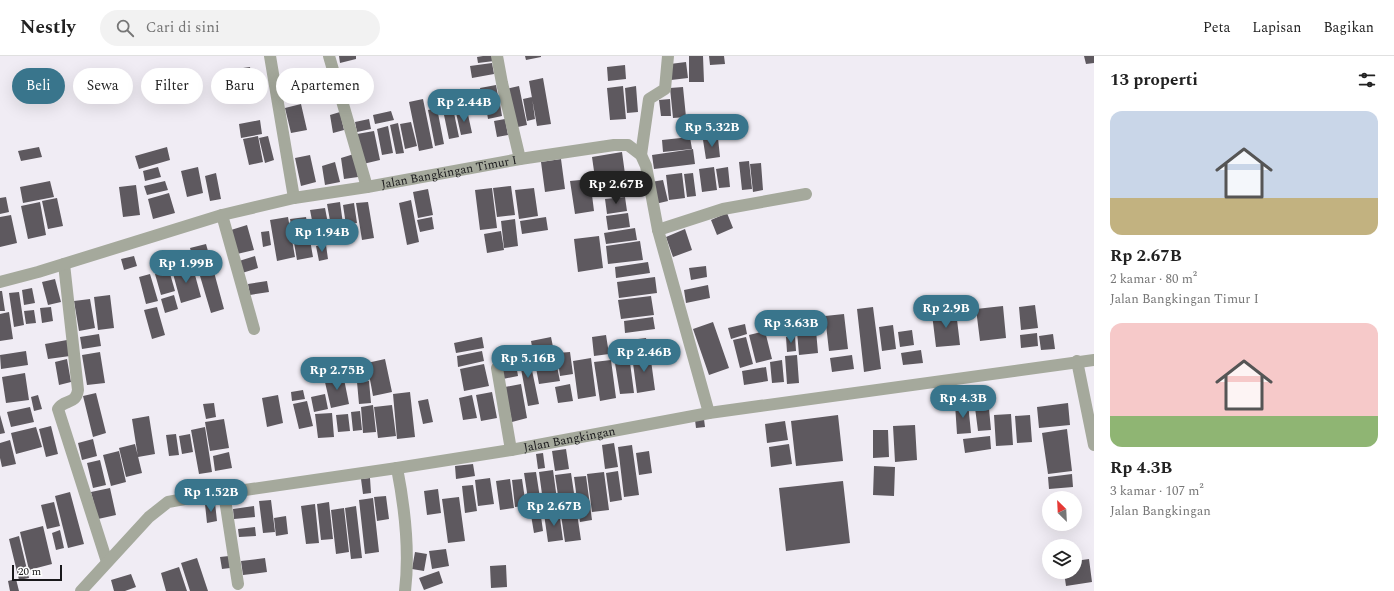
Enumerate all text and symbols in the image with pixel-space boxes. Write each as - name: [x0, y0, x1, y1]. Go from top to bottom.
- search box: [100, 10, 380, 46]
- text: Nestly: [20, 13, 76, 42]
- text: Cari di sini: [146, 16, 220, 39]
- icon: search: [114, 17, 136, 39]
- text: Peta: [1203, 17, 1230, 38]
- text: Lapisan: [1252, 17, 1301, 38]
- text: Bagikan: [1323, 17, 1374, 38]
- text: 13 properti: [1110, 67, 1198, 93]
- chip: Beli: [12, 68, 65, 104]
- chip: Sewa: [73, 68, 133, 104]
- chip: Filter: [141, 68, 203, 104]
- chip: Baru: [211, 68, 268, 104]
- chip: Apartemen: [276, 68, 374, 104]
- icon: filters: [1356, 69, 1378, 91]
- pin: Rp 2.44B: [423, 89, 505, 123]
- text: Rp 2.44B: [437, 92, 491, 112]
- pin: Rp 5.32B: [671, 114, 753, 148]
- text: Rp 5.32B: [685, 117, 739, 137]
- icon: home: [1208, 137, 1280, 209]
- street label: Jalan Bangkingan Timur I: [380, 150, 518, 194]
- pin: Rp 2.67B: [575, 171, 657, 205]
- text: Rp 2.67B: [589, 174, 643, 194]
- pin: Rp 1.94B: [281, 219, 363, 253]
- text: Rp 1.94B: [295, 222, 349, 242]
- text: Rp 2.67B: [1110, 243, 1182, 269]
- pin: Rp 1.99B: [145, 250, 227, 284]
- text: Rp 1.99B: [159, 253, 213, 273]
- text: 2 kamar · 80 m²: [1110, 269, 1197, 289]
- text: Jalan Bangkingan Timur I: [1110, 289, 1259, 309]
- pin: Rp 2.9B: [909, 295, 983, 329]
- text: Rp 2.9B: [922, 298, 970, 318]
- pin: Rp 3.63B: [750, 310, 832, 344]
- text: Rp 3.63B: [764, 313, 818, 333]
- pin: Rp 2.46B: [603, 339, 685, 373]
- text: Rp 2.46B: [617, 342, 671, 362]
- pin: Rp 5.16B: [487, 345, 569, 379]
- text: Rp 5.16B: [501, 348, 555, 368]
- icon: home: [1208, 349, 1280, 421]
- pin: Rp 2.75B: [296, 357, 378, 391]
- text: Rp 2.75B: [310, 360, 364, 380]
- pin: Rp 4.3B: [926, 385, 1000, 419]
- text: Rp 4.3B: [939, 388, 987, 408]
- street label: Jalan Bangkingan: [522, 421, 617, 457]
- text: Rp 4.3B: [1110, 455, 1172, 481]
- pin: Rp 1.52B: [170, 479, 252, 513]
- text: 3 kamar · 107 m²: [1110, 481, 1204, 501]
- text: Rp 1.52B: [184, 482, 238, 502]
- north arrow: [1042, 491, 1082, 531]
- map controls: [1042, 491, 1082, 579]
- pin: Rp 2.67B: [513, 493, 595, 527]
- text: Rp 2.67B: [527, 496, 581, 516]
- text: Jalan Bangkingan: [1110, 501, 1211, 521]
- button: layers: [1042, 539, 1082, 579]
- scale bar: [12, 563, 62, 582]
- text: 20 m: [18, 563, 41, 580]

